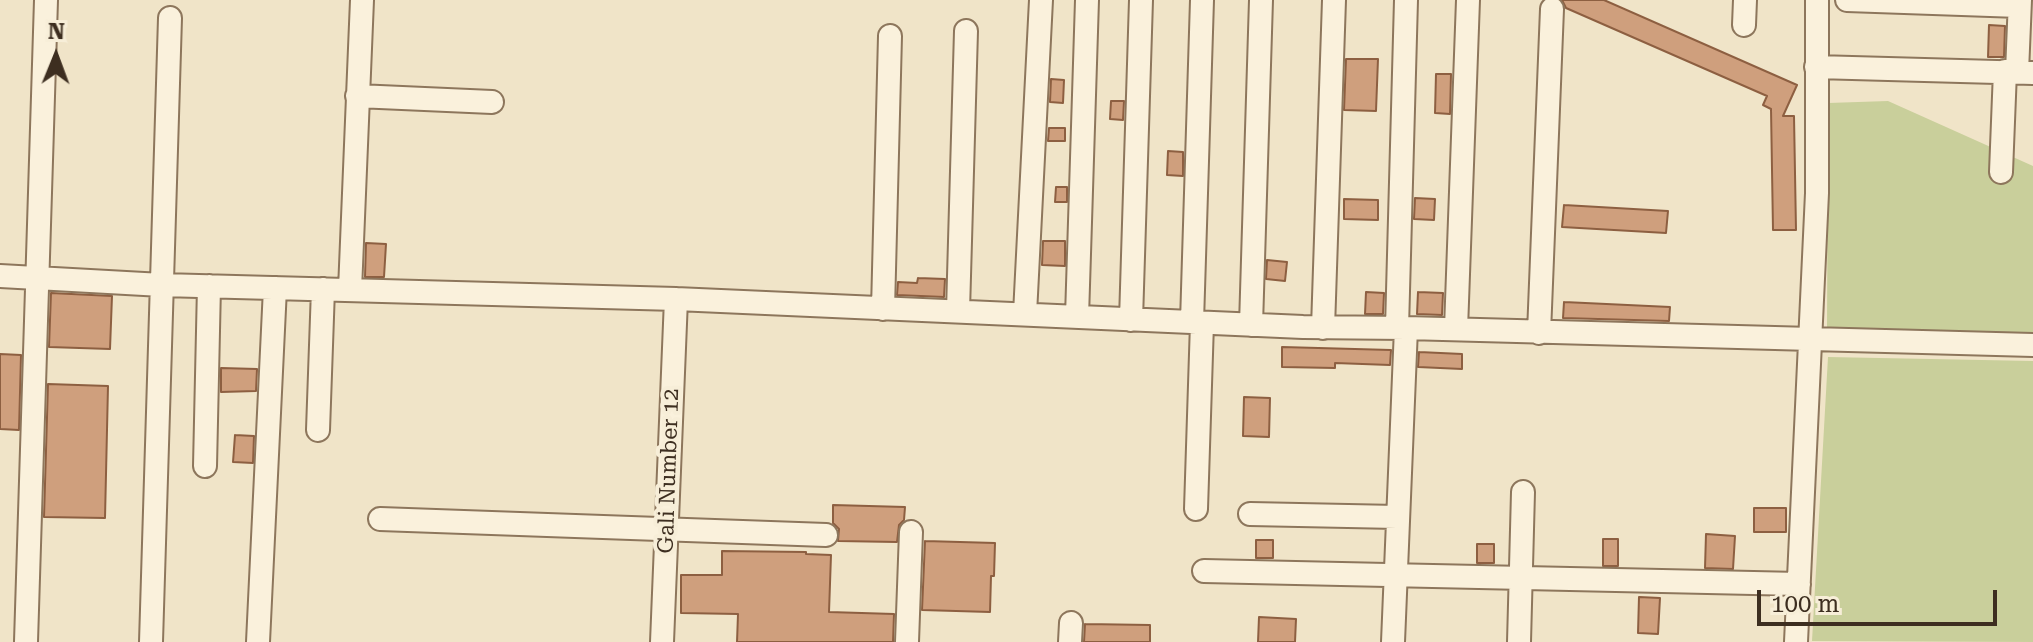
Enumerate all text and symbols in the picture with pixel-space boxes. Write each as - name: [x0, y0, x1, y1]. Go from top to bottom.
- north arrow: [16, 16, 96, 96]
- text: N: [48, 19, 65, 44]
- street label: Gali Number 12: [653, 388, 685, 554]
- scale bar: [1761, 574, 2001, 624]
- text: 100 m: [1771, 590, 1839, 618]

